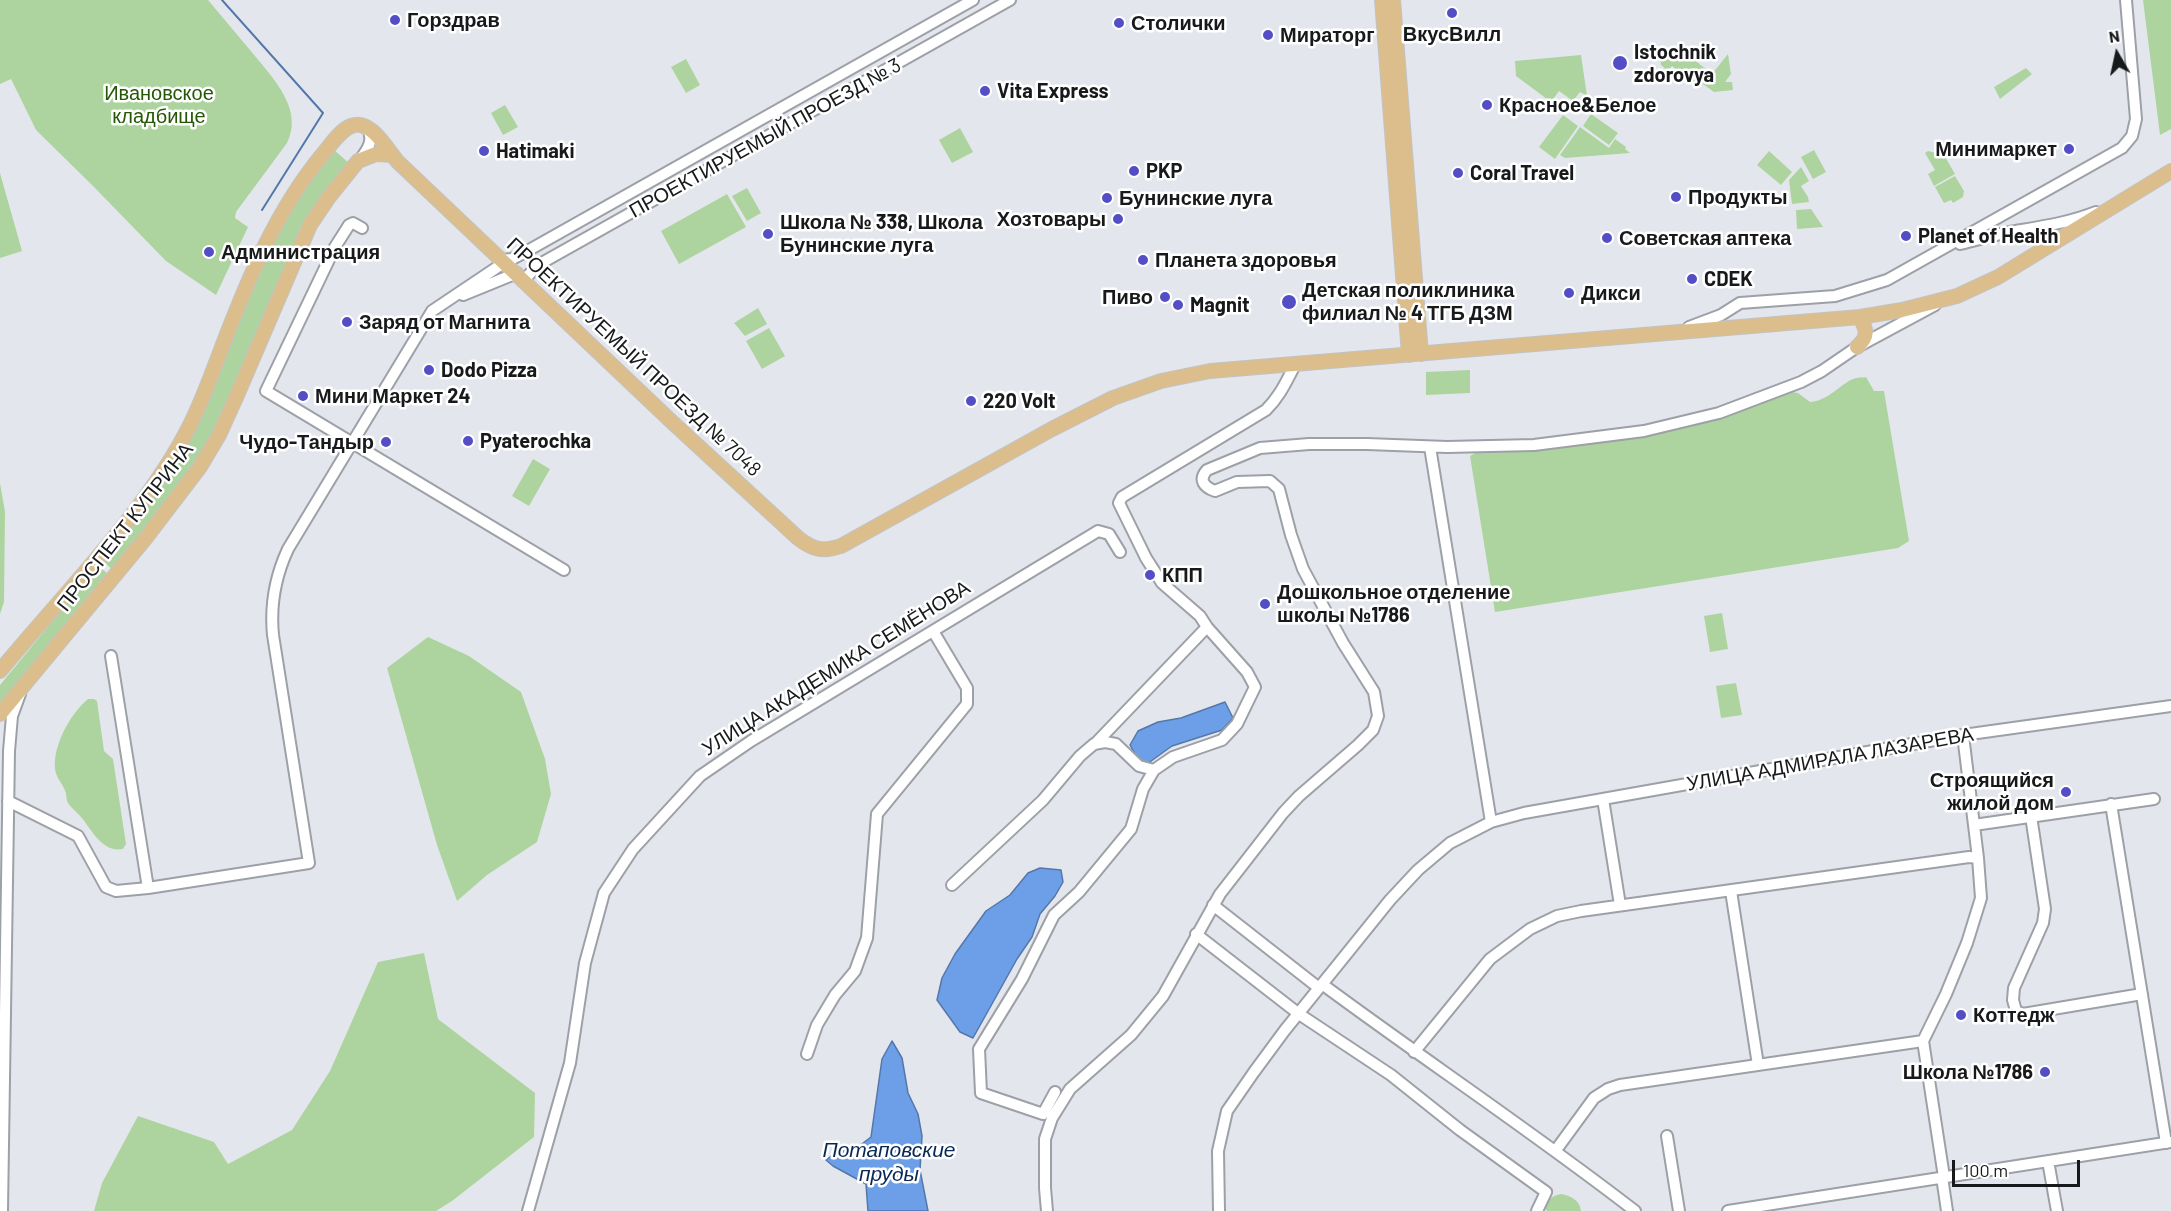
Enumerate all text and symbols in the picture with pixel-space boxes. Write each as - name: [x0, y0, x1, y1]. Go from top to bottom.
- marker: ВкусВилл: [1445, 6, 1459, 20]
- place label: Горздрав: [407, 8, 500, 32]
- place label: Столички: [1131, 11, 1226, 35]
- marker: Горздрав: [388, 13, 402, 27]
- marker: Столички: [1112, 16, 1126, 30]
- place label: ВкусВилл: [1403, 22, 1501, 46]
- place label: Мираторг: [1280, 23, 1375, 47]
- north arrow: [2087, 24, 2147, 84]
- text: N: [2107, 26, 2121, 46]
- marker: Мираторг: [1261, 28, 1275, 42]
- place label: Istochnik zdorovya: [1634, 40, 1716, 87]
- street label: ПРОЕКТИРУЕМЫЙ ПРОЕЗД № 3: [625, 53, 905, 223]
- marker: Istochnik zdorovya: [1611, 54, 1629, 72]
- place label: Vita Express: [997, 79, 1109, 103]
- park label: Ивановское кладбище: [104, 81, 214, 128]
- marker: Vita Express: [978, 84, 992, 98]
- place label: Красное&Белое: [1499, 93, 1656, 117]
- marker: Красное&Белое: [1480, 98, 1494, 112]
- place label: Минимаркет: [1935, 137, 2057, 161]
- place label: Hatimaki: [496, 139, 575, 163]
- marker: Минимаркет: [2062, 142, 2076, 156]
- marker: Hatimaki: [477, 144, 491, 158]
- place label: PKP: [1146, 159, 1182, 183]
- place label: Coral Travel: [1470, 161, 1574, 185]
- marker: PKP: [1127, 164, 1141, 178]
- marker: Coral Travel: [1451, 166, 1465, 180]
- place label: Продукты: [1688, 185, 1787, 209]
- place label: Бунинские луга: [1119, 186, 1272, 210]
- marker: Продукты: [1669, 190, 1683, 204]
- marker: Бунинские луга: [1100, 191, 1114, 205]
- place label: Хозтовары: [997, 207, 1106, 231]
- place label: Школа № 338, Школа Бунинские луга: [780, 210, 983, 257]
- marker: Хозтовары: [1111, 212, 1125, 226]
- place label: Planet of Health: [1918, 224, 2058, 248]
- place label: Советская аптека: [1619, 226, 1791, 250]
- marker: Школа № 338, Школа Бунинские луга: [761, 227, 775, 241]
- marker: Planet of Health: [1899, 229, 1913, 243]
- marker: Советская аптека: [1600, 231, 1614, 245]
- street label: ПРОЕКТИРУЕМЫЙ ПРОЕЗД № 7048: [502, 233, 766, 481]
- place label: Администрация: [221, 240, 380, 264]
- marker: Администрация: [202, 245, 216, 259]
- place label: Планета здоровья: [1155, 248, 1337, 272]
- marker: Планета здоровья: [1136, 253, 1150, 267]
- place label: CDEK: [1704, 267, 1753, 291]
- marker: CDEK: [1685, 272, 1699, 286]
- place label: Детская поликлиника филиал № 4 ТГБ ДЗМ: [1302, 278, 1514, 325]
- place label: Дикси: [1581, 281, 1641, 305]
- place label: Пиво: [1102, 285, 1153, 309]
- marker: Дикси: [1562, 286, 1576, 300]
- marker: Пиво: [1158, 290, 1172, 304]
- place label: Magnit: [1190, 293, 1250, 317]
- marker: Детская поликлиника филиал № 4 ТГБ ДЗМ: [1280, 293, 1298, 311]
- marker: Magnit: [1171, 298, 1185, 312]
- place label: Заряд от Магнита: [359, 310, 530, 334]
- marker: Заряд от Магнита: [340, 315, 354, 329]
- place label: Dodo Pizza: [441, 358, 537, 382]
- marker: Dodo Pizza: [422, 363, 436, 377]
- place label: Мини Маркет 24: [315, 384, 471, 408]
- marker: Мини Маркет 24: [296, 389, 310, 403]
- place label: 220 Volt: [983, 389, 1056, 413]
- marker: 220 Volt: [964, 394, 978, 408]
- place label: Pyaterochka: [480, 429, 591, 453]
- place label: Чудо-Тандыр: [239, 430, 374, 454]
- marker: Pyaterochka: [461, 434, 475, 448]
- marker: Чудо-Тандыр: [379, 435, 393, 449]
- street label: ПРОСПЕКТ КУПРИНА: [52, 438, 198, 616]
- place label: КПП: [1162, 563, 1203, 587]
- marker: КПП: [1143, 568, 1157, 582]
- street label: УЛИЦА АКАДЕМИКА СЕМЁНОВА: [698, 575, 974, 761]
- place label: Дошкольное отделение школы №1786: [1277, 580, 1510, 627]
- marker: Дошкольное отделение школы №1786: [1258, 597, 1272, 611]
- street label: УЛИЦА АДМИРАЛА ЛАЗАРЕВА: [1685, 722, 1975, 796]
- place label: Строящийся жилой дом: [1930, 768, 2054, 815]
- marker: Строящийся жилой дом: [2059, 785, 2073, 799]
- place label: Коттедж: [1973, 1003, 2055, 1027]
- marker: Коттедж: [1954, 1008, 1968, 1022]
- place label: Школа №1786: [1903, 1060, 2033, 1084]
- marker: Школа №1786: [2038, 1065, 2052, 1079]
- water label: Потаповские пруды: [822, 1137, 956, 1187]
- scale bar: [1955, 1148, 2082, 1186]
- text: 100 m: [1963, 1159, 2008, 1181]

